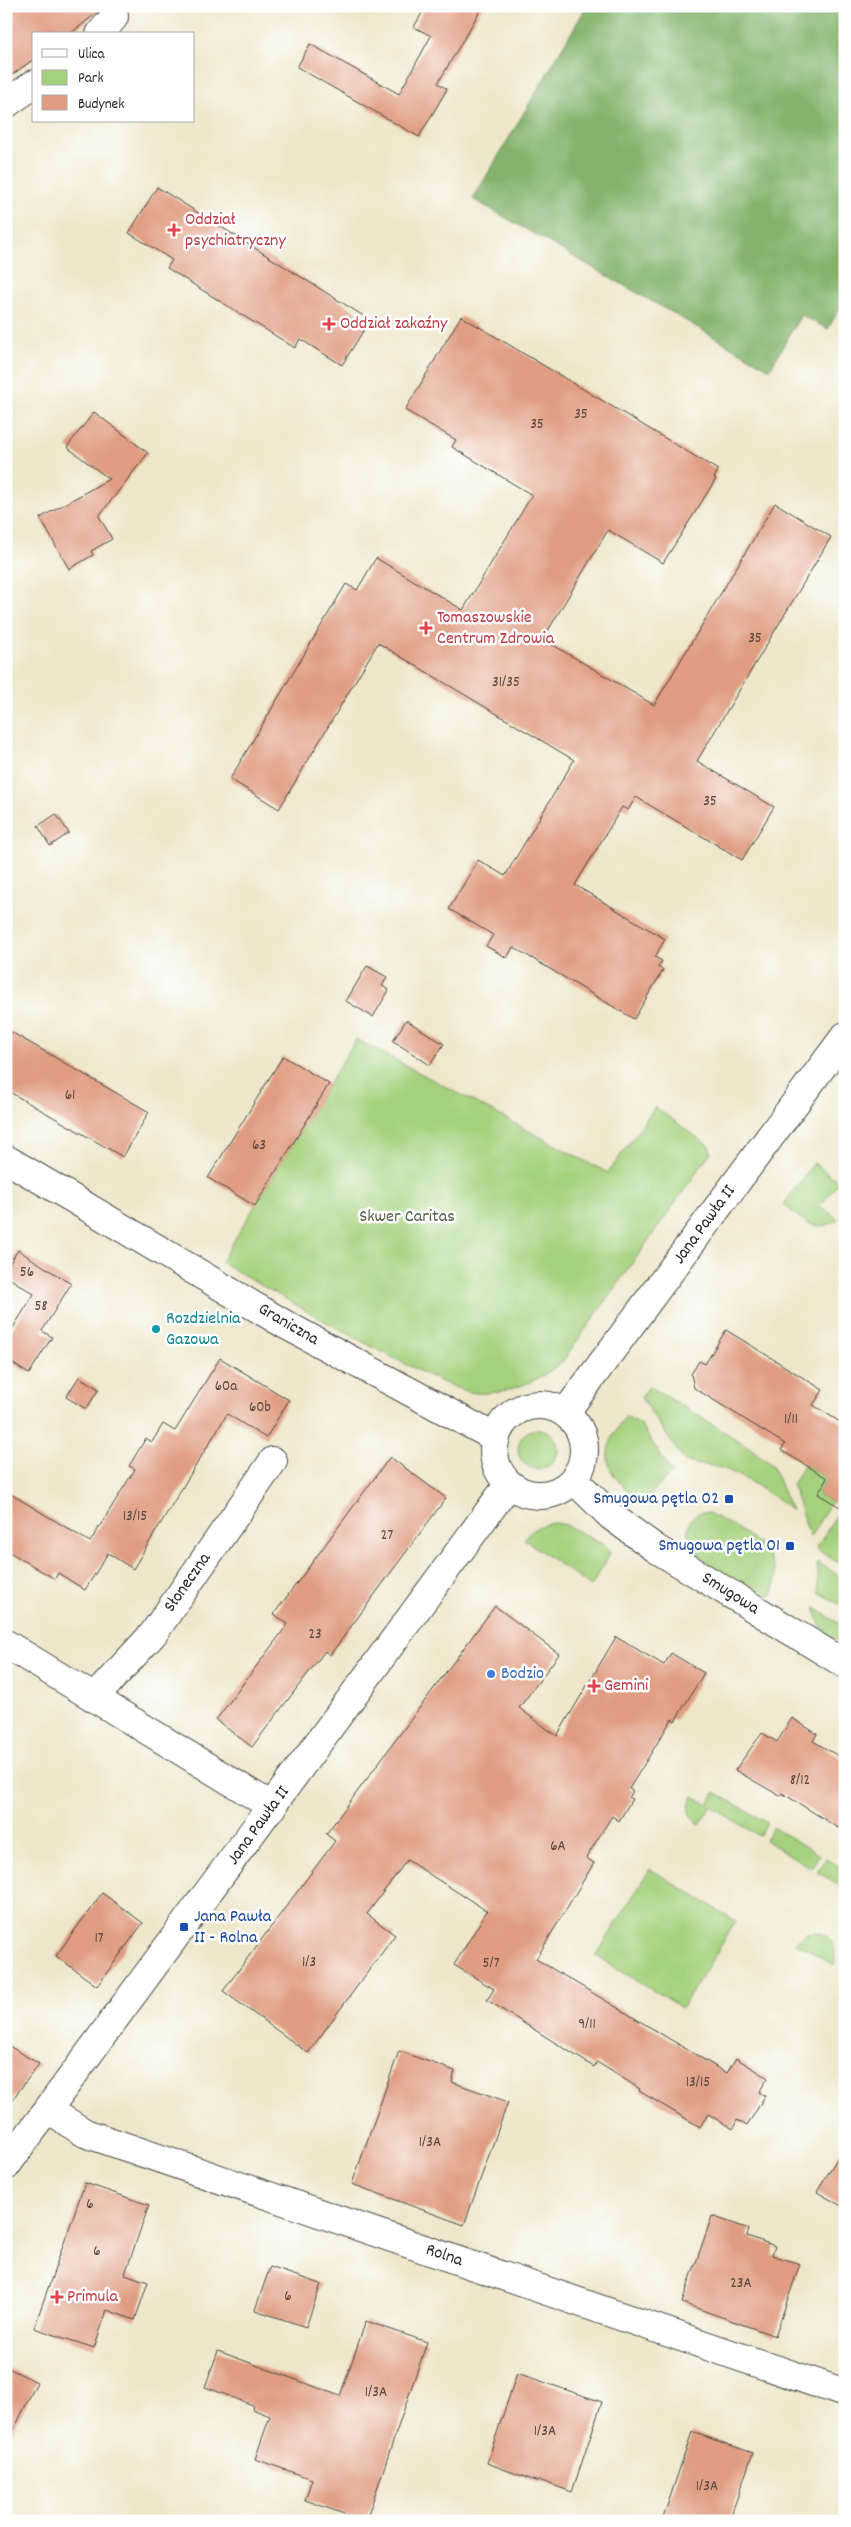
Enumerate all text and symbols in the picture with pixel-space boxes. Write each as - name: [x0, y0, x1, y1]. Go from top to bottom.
- legend: [32, 32, 195, 122]
- text: Ulica: [78, 44, 106, 66]
- text: Park: [78, 68, 104, 90]
- text: Budynek: [78, 94, 124, 116]
- place label: Oddział psychiatryczny: [185, 208, 286, 254]
- marker: Oddział psychiatryczny: [167, 223, 181, 237]
- place label: Oddział zakaźny: [340, 312, 448, 337]
- marker: Oddział zakaźny: [322, 317, 336, 331]
- house number: 35: [574, 404, 588, 426]
- house number: 35: [530, 414, 544, 436]
- place label: Tomaszowskie Centrum Zdrowia: [437, 606, 555, 652]
- marker: Tomaszowskie Centrum Zdrowia: [419, 621, 433, 635]
- house number: 35: [748, 628, 762, 650]
- house number: 31/35: [492, 672, 520, 694]
- house number: 35: [703, 791, 717, 813]
- house number: 61: [65, 1085, 75, 1107]
- house number: 63: [252, 1135, 266, 1157]
- street label: Jana Pawła II: [668, 1180, 743, 1270]
- park label: Skwer Caritas: [359, 1205, 455, 1230]
- house number: 56: [20, 1262, 34, 1284]
- house number: 58: [35, 1296, 47, 1318]
- street label: Graniczna: [253, 1298, 324, 1353]
- place label: Rozdzielnia Gazowa: [166, 1307, 241, 1353]
- marker: Rozdzielnia Gazowa: [150, 1323, 162, 1335]
- house number: 60a: [215, 1376, 238, 1398]
- house number: 60b: [249, 1397, 271, 1419]
- house number: 1/11: [784, 1409, 798, 1431]
- place label: Smugowa pętla 02: [594, 1487, 719, 1512]
- marker: Smugowa pętla 02: [723, 1493, 735, 1505]
- house number: 13/15: [123, 1506, 147, 1528]
- house number: 27: [381, 1525, 393, 1547]
- place label: Smugowa pętla 01: [658, 1534, 780, 1559]
- marker: Smugowa pętla 01: [784, 1540, 796, 1552]
- street label: Słoneczna: [158, 1548, 218, 1618]
- street label: Smugowa: [696, 1566, 764, 1622]
- house number: 23: [308, 1624, 322, 1646]
- place label: Bodzio: [501, 1662, 544, 1687]
- marker: Bodzio: [485, 1668, 497, 1680]
- place label: Gemini: [604, 1674, 648, 1699]
- marker: Gemini: [588, 1680, 600, 1692]
- house number: 8/12: [790, 1770, 810, 1792]
- street label: Jana Pawła II: [222, 1781, 297, 1871]
- house number: 6A: [550, 1836, 566, 1858]
- place label: Jana Pawła II - Rolna: [194, 1905, 272, 1951]
- marker: Jana Pawła II - Rolna: [178, 1921, 190, 1933]
- house number: 17: [94, 1928, 104, 1950]
- house number: 1/3: [302, 1952, 316, 1974]
- house number: 5/7: [483, 1953, 500, 1975]
- house number: 9/11: [578, 2014, 596, 2036]
- house number: 13/15: [686, 2072, 710, 2094]
- house number: 1/3A: [419, 2132, 441, 2154]
- house number: 6: [86, 2194, 94, 2216]
- street label: Rolna: [422, 2238, 466, 2274]
- house number: 6: [93, 2241, 101, 2263]
- house number: 23A: [730, 2273, 752, 2295]
- place label: Primula: [67, 2285, 119, 2310]
- house number: 6: [284, 2286, 292, 2308]
- marker: Primula: [51, 2291, 63, 2303]
- house number: 1/3A: [365, 2382, 387, 2404]
- house number: 1/3A: [534, 2421, 556, 2443]
- house number: 1/3A: [696, 2476, 718, 2498]

